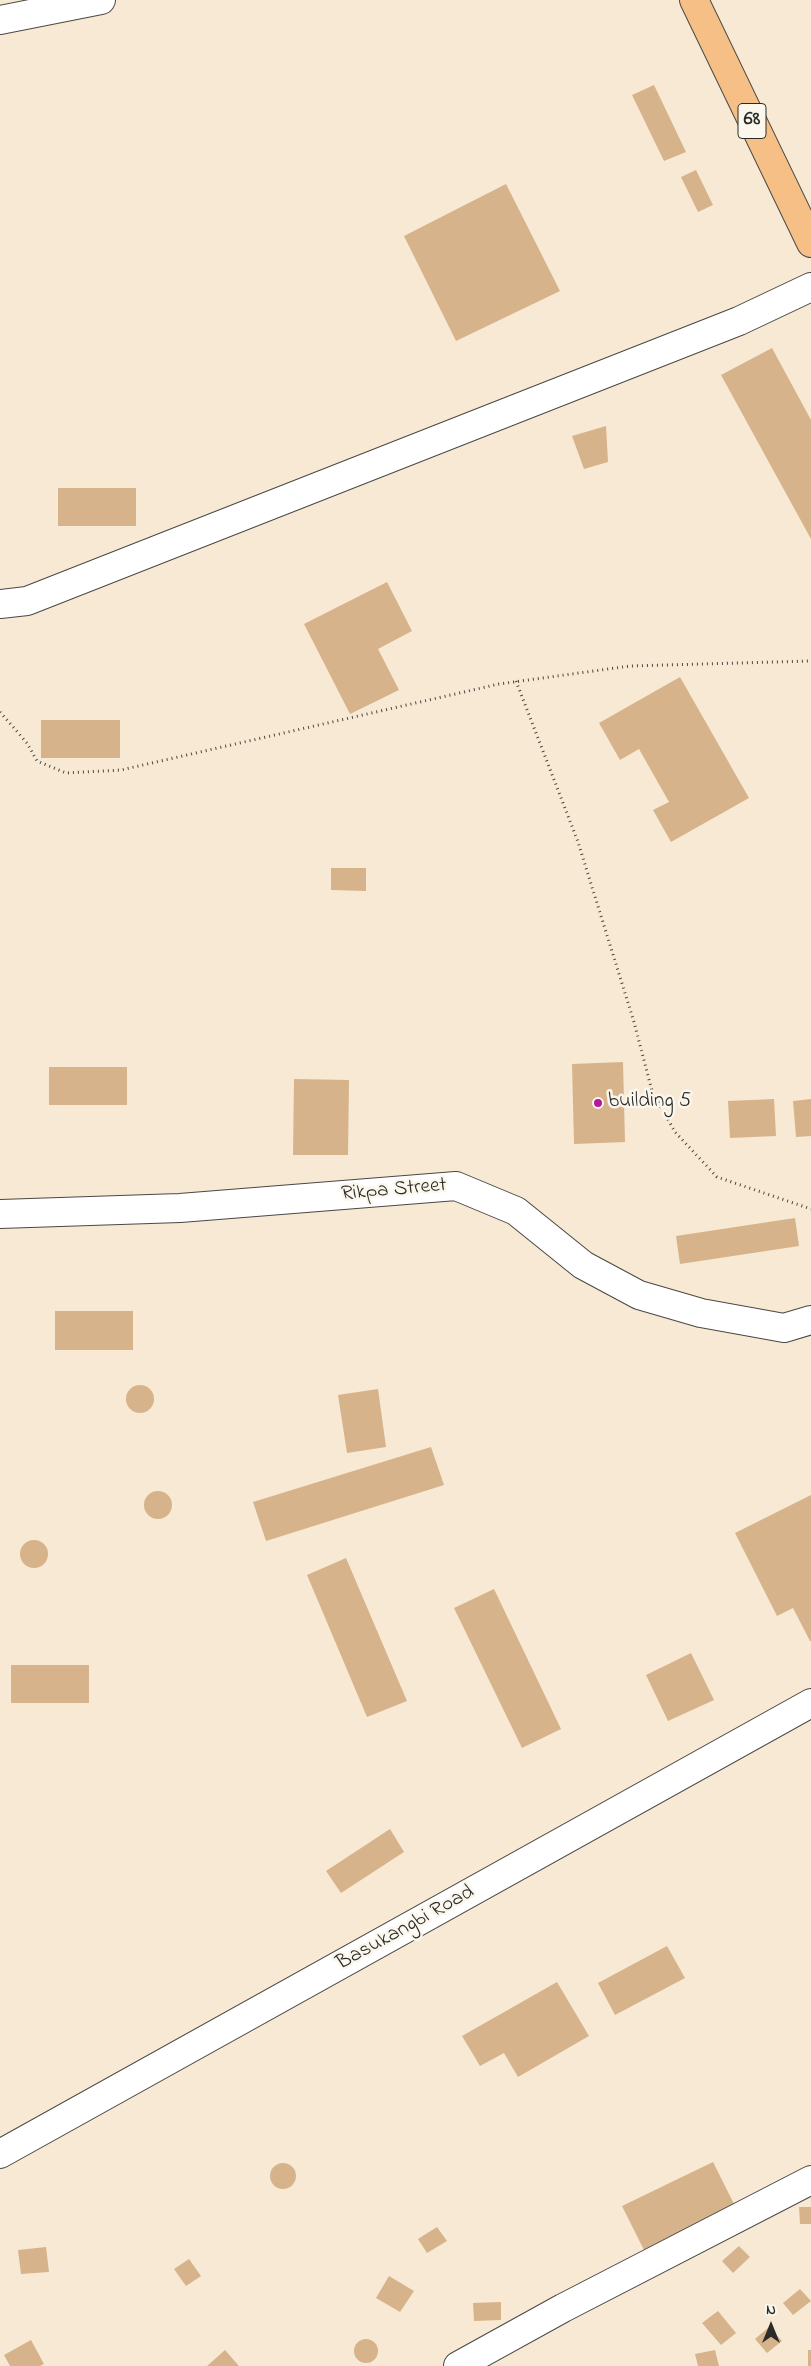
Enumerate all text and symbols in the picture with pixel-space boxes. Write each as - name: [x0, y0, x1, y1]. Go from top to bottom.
- road number: 68: [738, 104, 766, 138]
- place label: building 5: [608, 1090, 691, 1116]
- marker: building 5: [592, 1097, 604, 1109]
- street label: Rikpa Street: [340, 1174, 448, 1208]
- street label: Basukangbi Road: [333, 1881, 479, 1977]
- text: N: [766, 2300, 776, 2321]
- north arrow: [746, 2301, 796, 2351]

